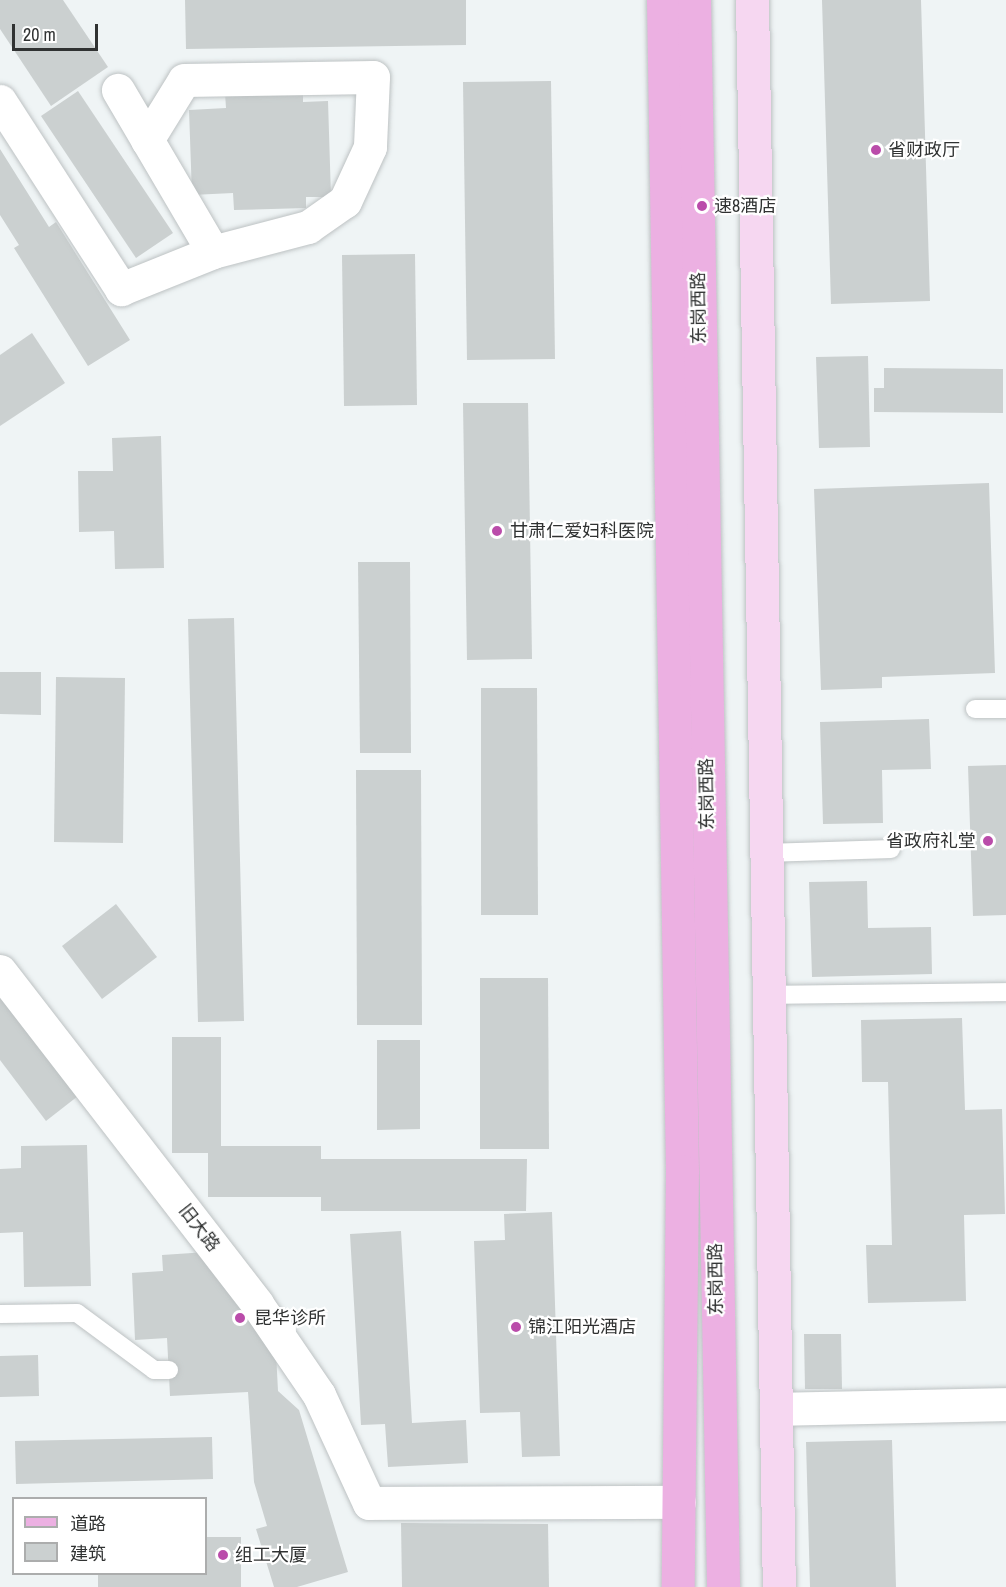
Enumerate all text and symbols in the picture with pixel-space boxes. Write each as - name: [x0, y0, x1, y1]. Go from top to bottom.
- scale bar: [15, 12, 100, 50]
- text: 20 m: [23, 22, 56, 47]
- place label: 省财政厅: [888, 139, 960, 161]
- marker: 省财政厅: [869, 143, 883, 157]
- place label: 速8酒店: [714, 195, 776, 217]
- marker: 速8酒店: [695, 199, 709, 213]
- street label: 东岗西路: [688, 272, 710, 344]
- place label: 甘肃仁爱妇科医院: [510, 520, 654, 542]
- marker: 甘肃仁爱妇科医院: [488, 522, 506, 540]
- street label: 东岗西路: [696, 758, 718, 830]
- place label: 省政府礼堂: [886, 830, 976, 852]
- marker: 省政府礼堂: [981, 834, 995, 848]
- street label: 旧大路: [174, 1200, 224, 1256]
- street label: 东岗西路: [705, 1243, 727, 1315]
- place label: 昆华诊所: [254, 1307, 326, 1329]
- marker: 昆华诊所: [231, 1309, 249, 1327]
- place label: 锦江阳光酒店: [528, 1316, 636, 1338]
- marker: 锦江阳光酒店: [509, 1320, 523, 1334]
- legend: [12, 1497, 207, 1575]
- text: 道路: [70, 1511, 106, 1536]
- text: 建筑: [70, 1541, 106, 1566]
- place label: 组工大厦: [235, 1544, 307, 1566]
- marker: 组工大厦: [216, 1548, 230, 1562]

